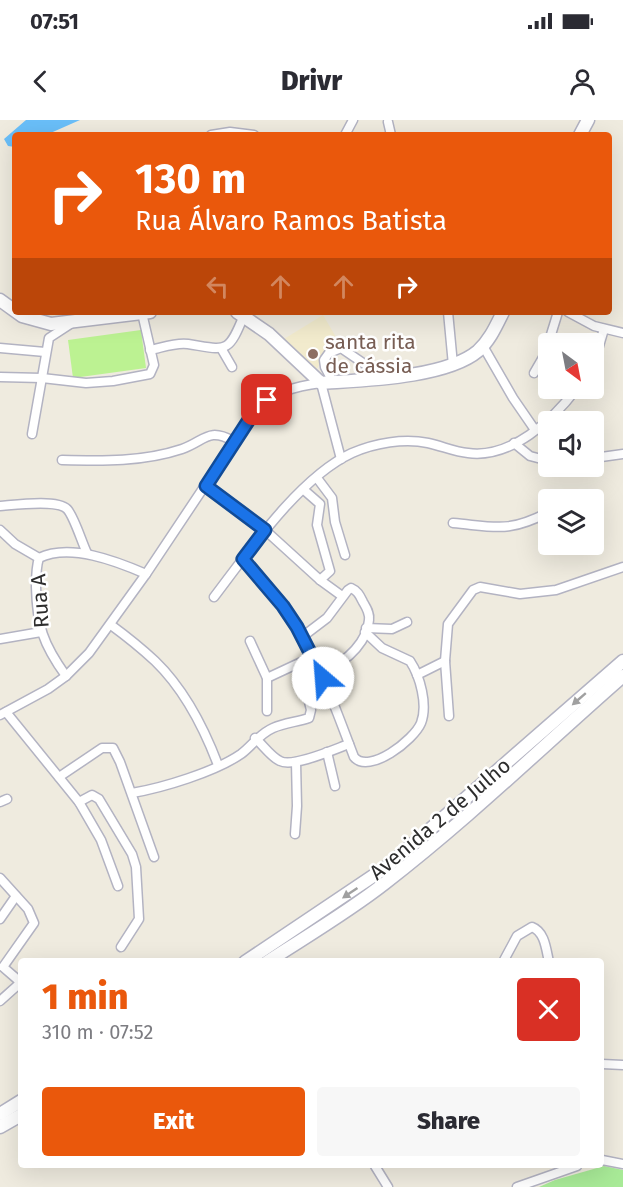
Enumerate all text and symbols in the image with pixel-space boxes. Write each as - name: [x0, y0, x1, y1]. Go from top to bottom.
- text: 07:51: [30, 8, 79, 35]
- icon: back: [24, 65, 57, 98]
- text: Drivr: [281, 65, 342, 97]
- icon: person: [566, 65, 599, 98]
- text: 130 m: [135, 154, 246, 204]
- icon: right: [36, 156, 114, 234]
- text: Rua Álvaro Ramos Batista: [135, 205, 447, 237]
- icon: left: [201, 270, 234, 303]
- icon: ahead: [264, 270, 297, 303]
- icon: ahead: [327, 270, 360, 303]
- icon: right: [390, 270, 423, 303]
- place label: santa rita de cássia: [325, 329, 416, 379]
- north arrow: [538, 333, 604, 399]
- map controls: [538, 333, 604, 555]
- marker: santa rita de cássia: [306, 347, 320, 361]
- pin: [241, 374, 292, 425]
- icon: arrive: [250, 383, 283, 416]
- button: sound: [538, 411, 604, 477]
- button: layers: [538, 489, 604, 555]
- street label: Rua A: [25, 573, 55, 629]
- position arrow: [291, 646, 355, 710]
- one-way arrow: [572, 692, 587, 705]
- street label: Avenida 2 de Julho: [364, 752, 516, 886]
- one-way arrow: [342, 887, 358, 898]
- text: 1 min: [42, 975, 128, 1019]
- button: close: [517, 978, 580, 1041]
- text: 310 m · 07:52: [42, 1020, 153, 1044]
- button: Exit: [42, 1087, 305, 1156]
- button: Share: [317, 1087, 580, 1156]

